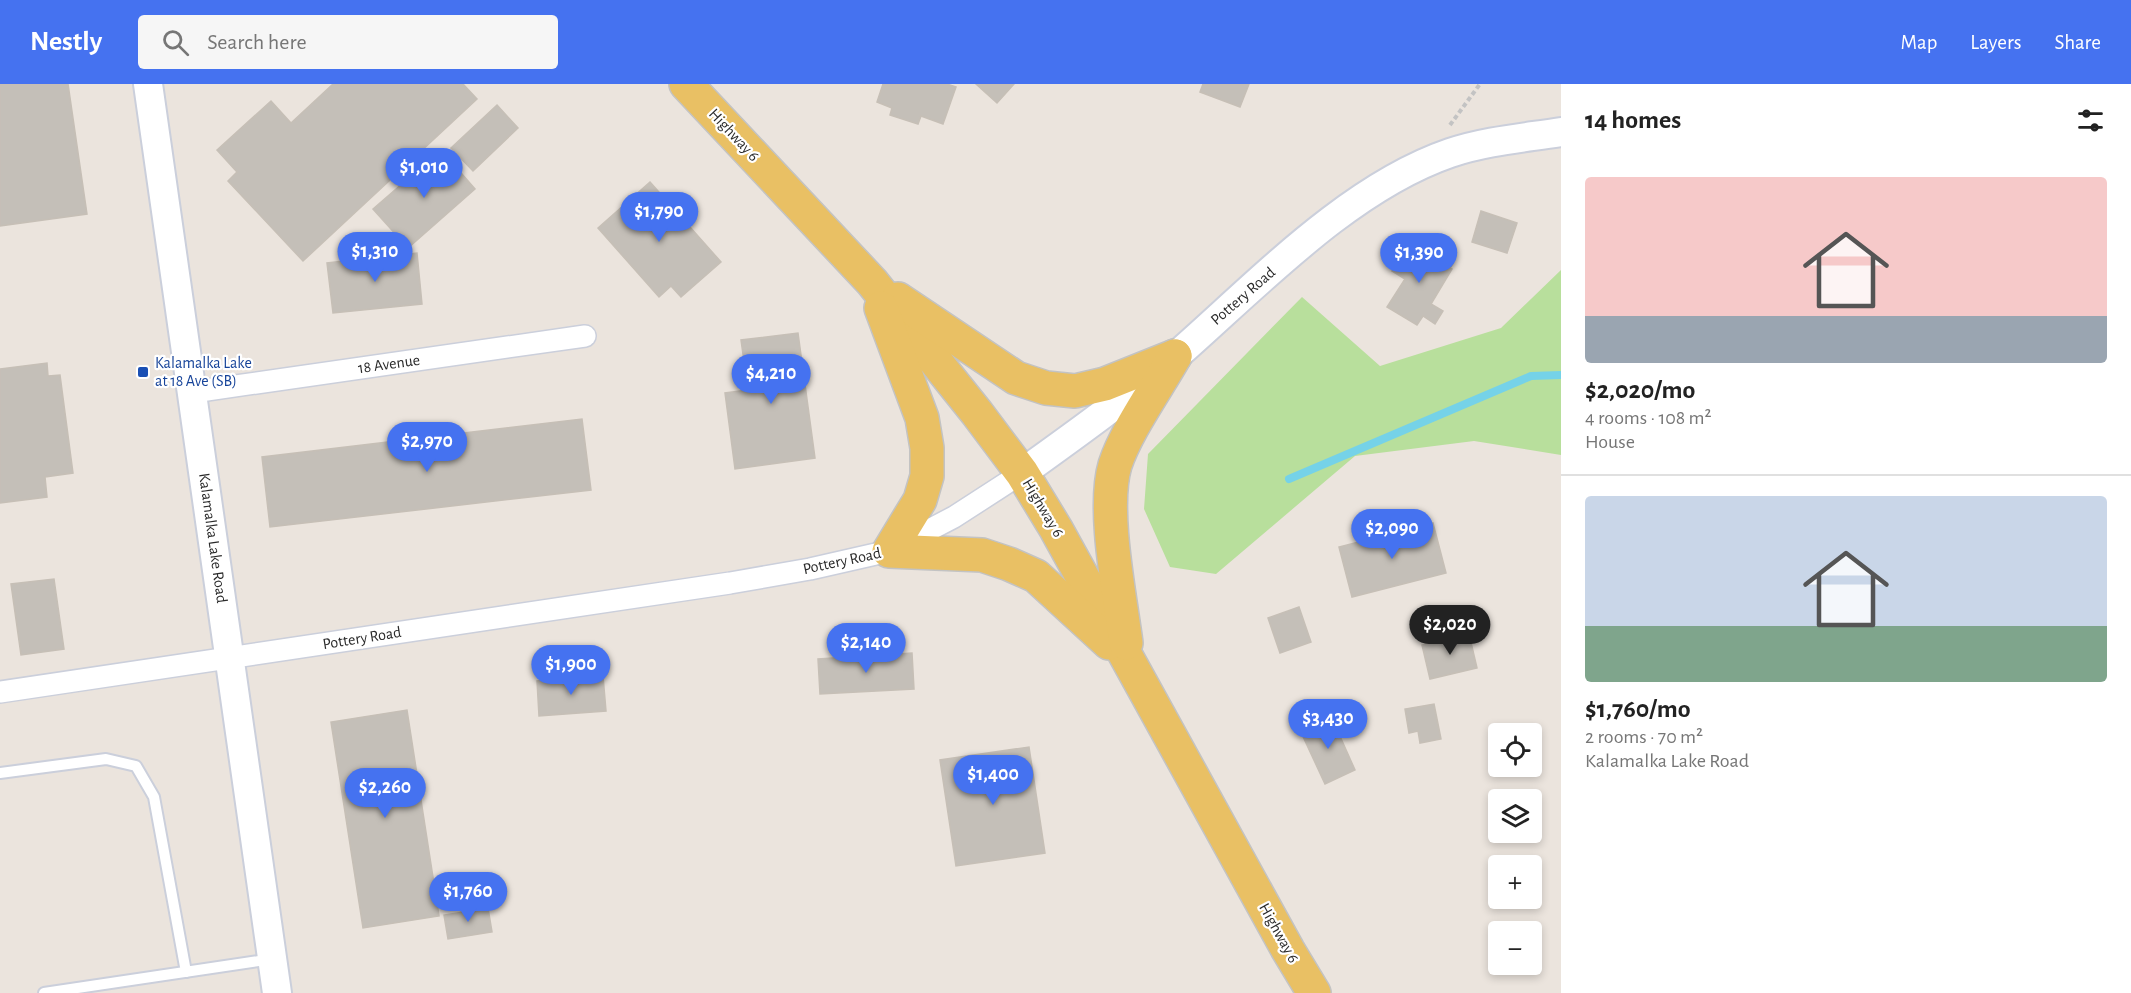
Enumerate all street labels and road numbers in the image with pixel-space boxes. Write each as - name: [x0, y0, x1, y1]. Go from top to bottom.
- street label: Highway 6: [705, 106, 762, 165]
- street label: Pottery Road: [1208, 264, 1279, 329]
- street label: 18 Avenue: [357, 352, 421, 376]
- street label: Kalamalka Lake Road: [196, 472, 230, 604]
- street label: Highway 6: [1018, 476, 1067, 541]
- street label: Pottery Road: [801, 545, 883, 578]
- street label: Pottery Road: [321, 624, 403, 653]
- street label: Highway 6: [1255, 901, 1302, 966]

